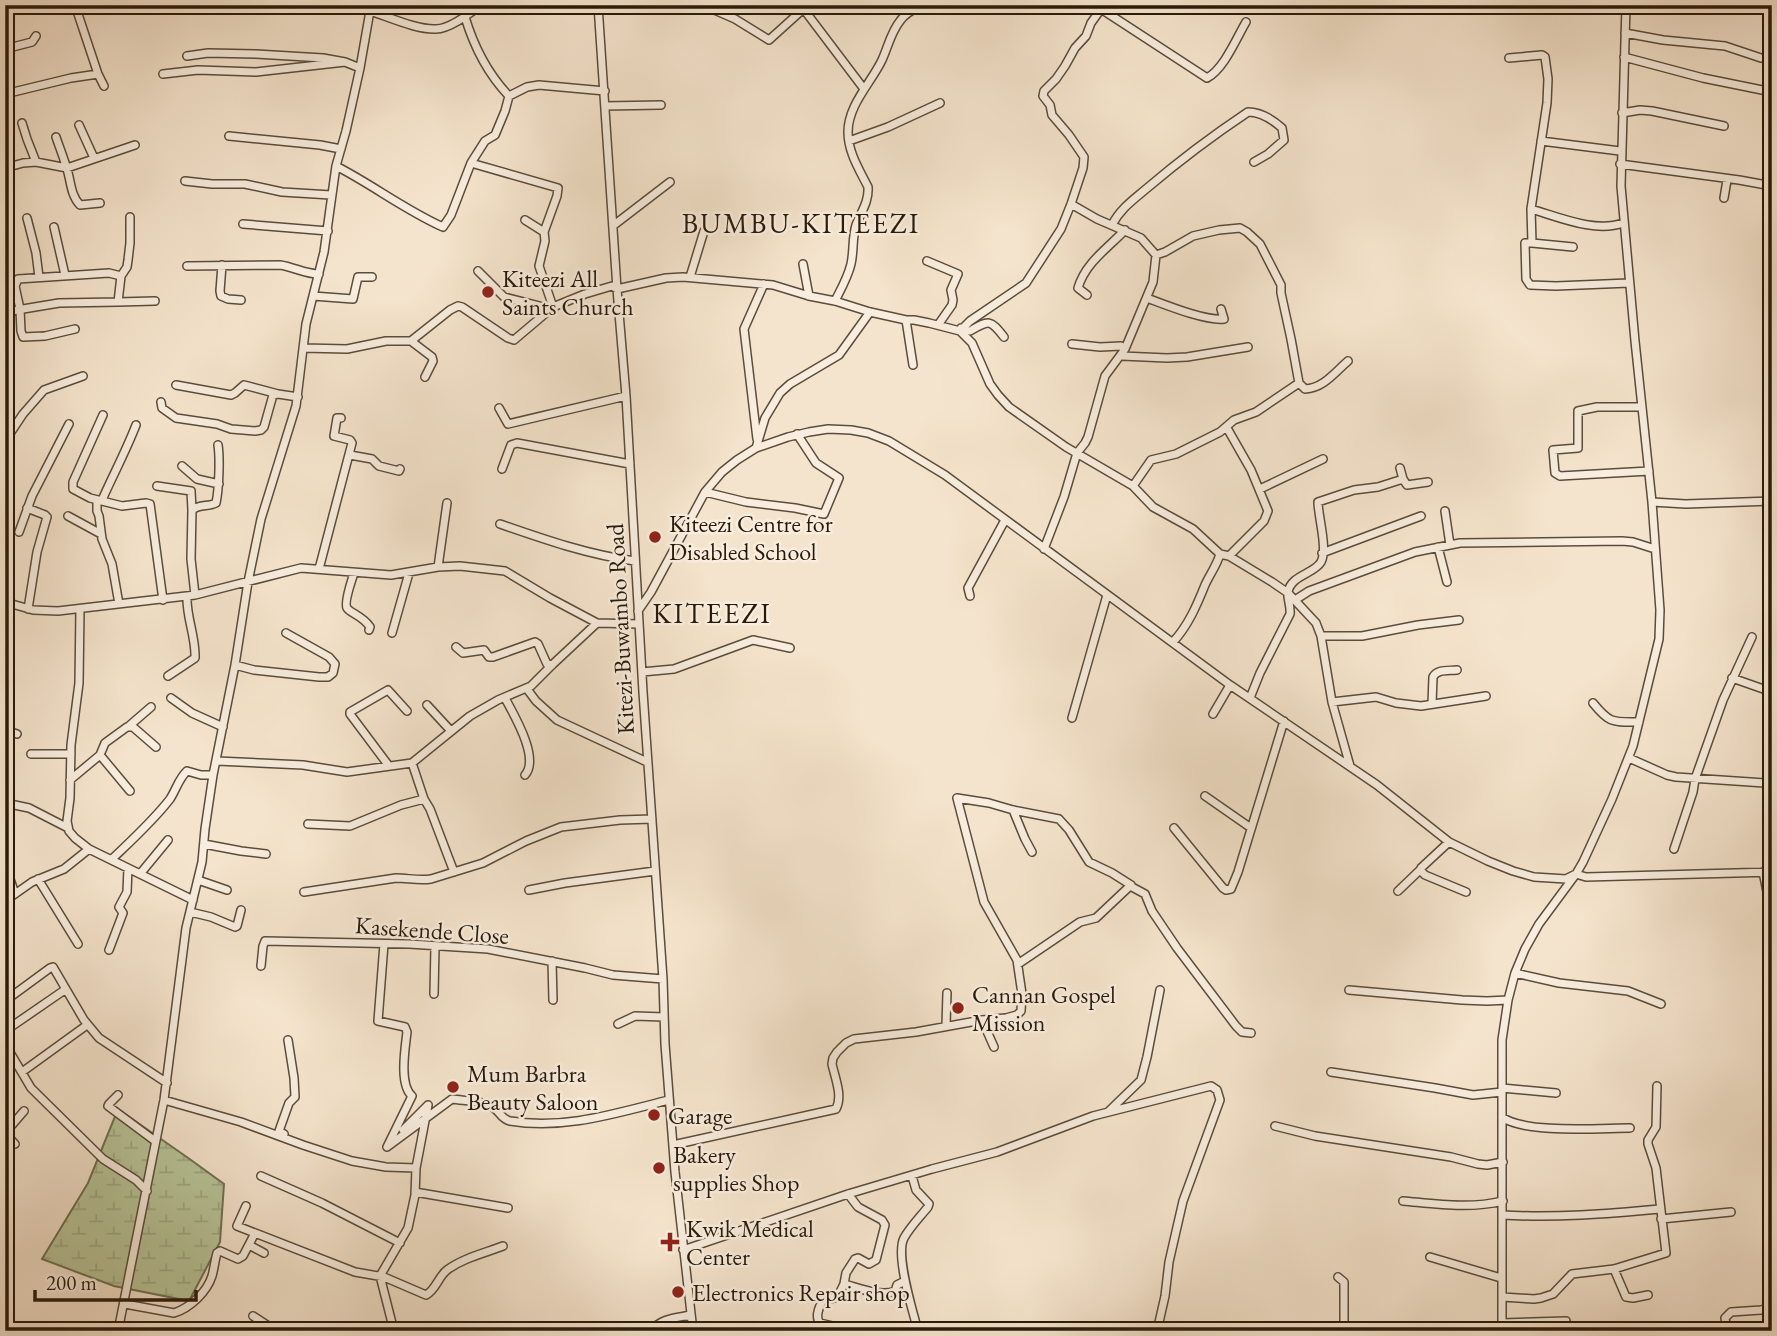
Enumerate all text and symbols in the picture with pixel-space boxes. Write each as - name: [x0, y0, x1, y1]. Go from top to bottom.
- district label: BUMBU-KITEEZI: [682, 205, 920, 241]
- place label: Kiteezi All Saints Church: [502, 263, 634, 322]
- marker: Kiteezi All Saints Church: [480, 284, 496, 300]
- place label: Kiteezi Centre for Disabled School: [669, 508, 833, 567]
- street label: Kitezi-Buwambo Road: [599, 522, 641, 735]
- marker: Kiteezi Centre for Disabled School: [647, 529, 663, 545]
- district label: KITEEZI: [652, 595, 772, 631]
- street label: Kasekende Close: [354, 909, 510, 951]
- place label: Cannan Gospel Mission: [972, 979, 1116, 1038]
- marker: Cannan Gospel Mission: [950, 1000, 966, 1016]
- place label: Mum Barbra Beauty Saloon: [467, 1058, 599, 1117]
- marker: Mum Barbra Beauty Saloon: [445, 1079, 461, 1095]
- place label: Garage: [668, 1100, 732, 1131]
- marker: Garage: [646, 1107, 662, 1123]
- place label: Bakery supplies Shop: [673, 1139, 799, 1198]
- marker: Bakery supplies Shop: [651, 1160, 667, 1176]
- place label: Kwik Medical Center: [686, 1213, 814, 1272]
- marker: Kwik Medical Center: [660, 1232, 680, 1252]
- scale bar: [35, 1259, 196, 1303]
- text: 200 m: [46, 1269, 97, 1296]
- place label: Electronics Repair shop: [692, 1277, 910, 1308]
- marker: Electronics Repair shop: [670, 1284, 686, 1300]

